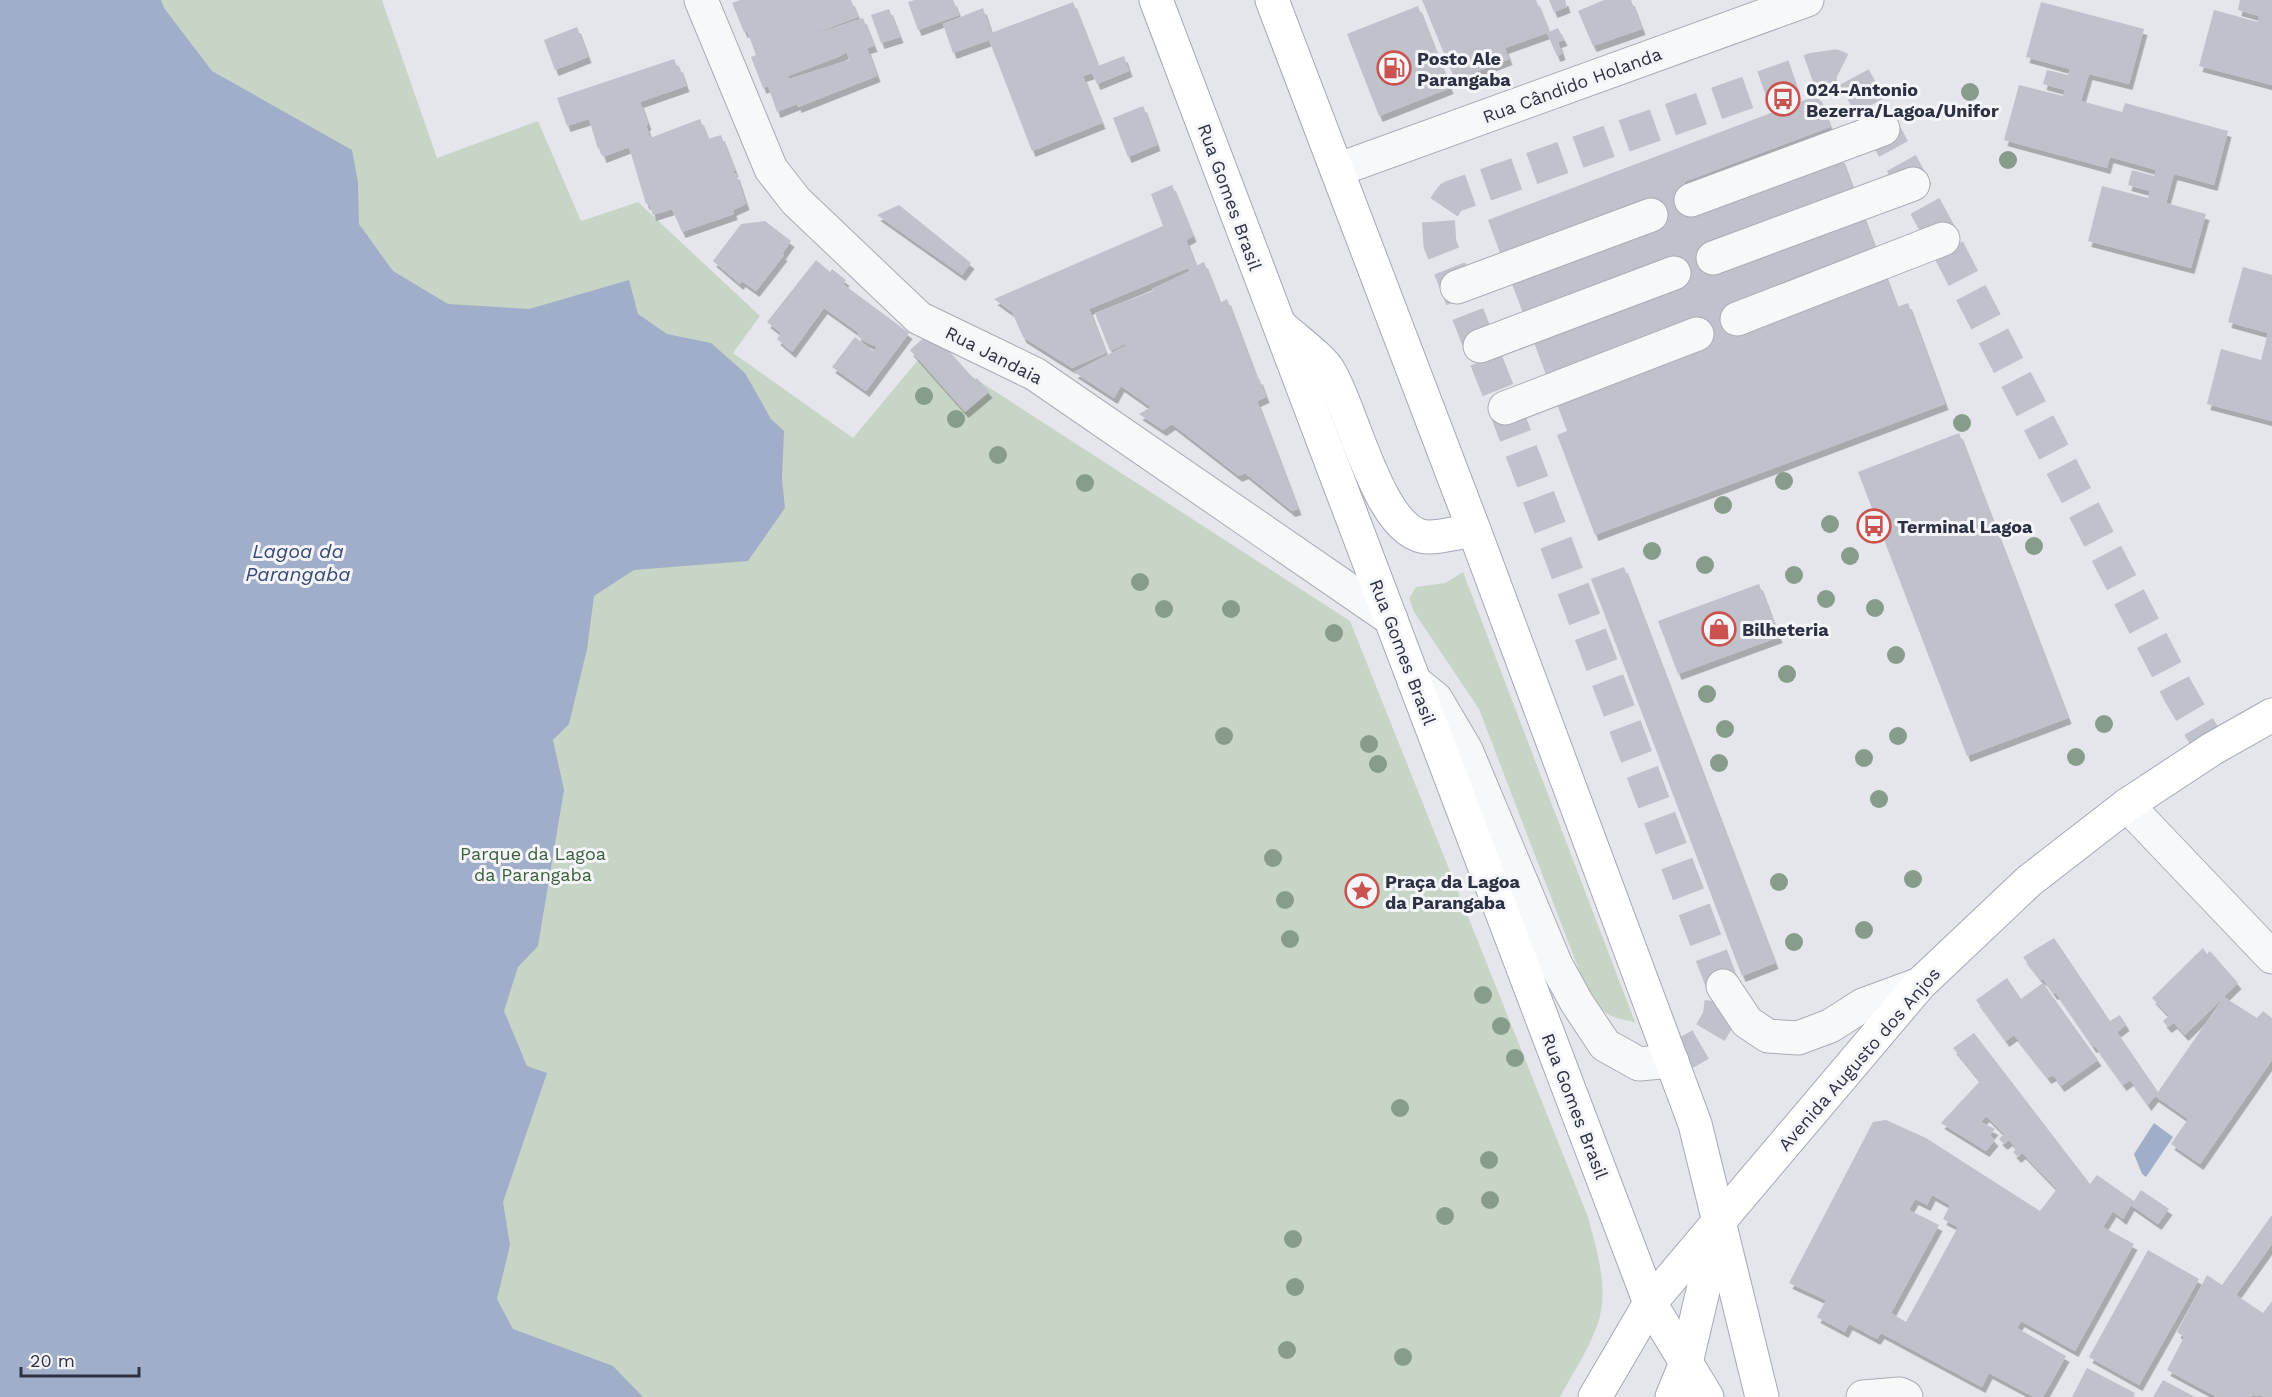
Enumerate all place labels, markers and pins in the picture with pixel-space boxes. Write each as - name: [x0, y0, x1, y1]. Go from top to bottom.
- place label: Posto Ale Parangaba: [1417, 48, 1511, 90]
- fuel station icon: Posto Ale Parangaba: [1376, 50, 1412, 86]
- place label: 024-Antonio Bezerra/Lagoa/Unifor: [1806, 79, 1999, 121]
- bus stop icon: 024-Antonio Bezerra/Lagoa/Unifor: [1765, 81, 1801, 117]
- bus stop icon: Terminal Lagoa: [1856, 508, 1892, 544]
- place label: Terminal Lagoa: [1897, 516, 2033, 537]
- shop icon: Bilheteria: [1701, 611, 1737, 647]
- place label: Bilheteria: [1742, 619, 1829, 640]
- place label: Praça da Lagoa da Parangaba: [1385, 871, 1520, 913]
- place icon: Praça da Lagoa da Parangaba: [1344, 873, 1380, 909]

